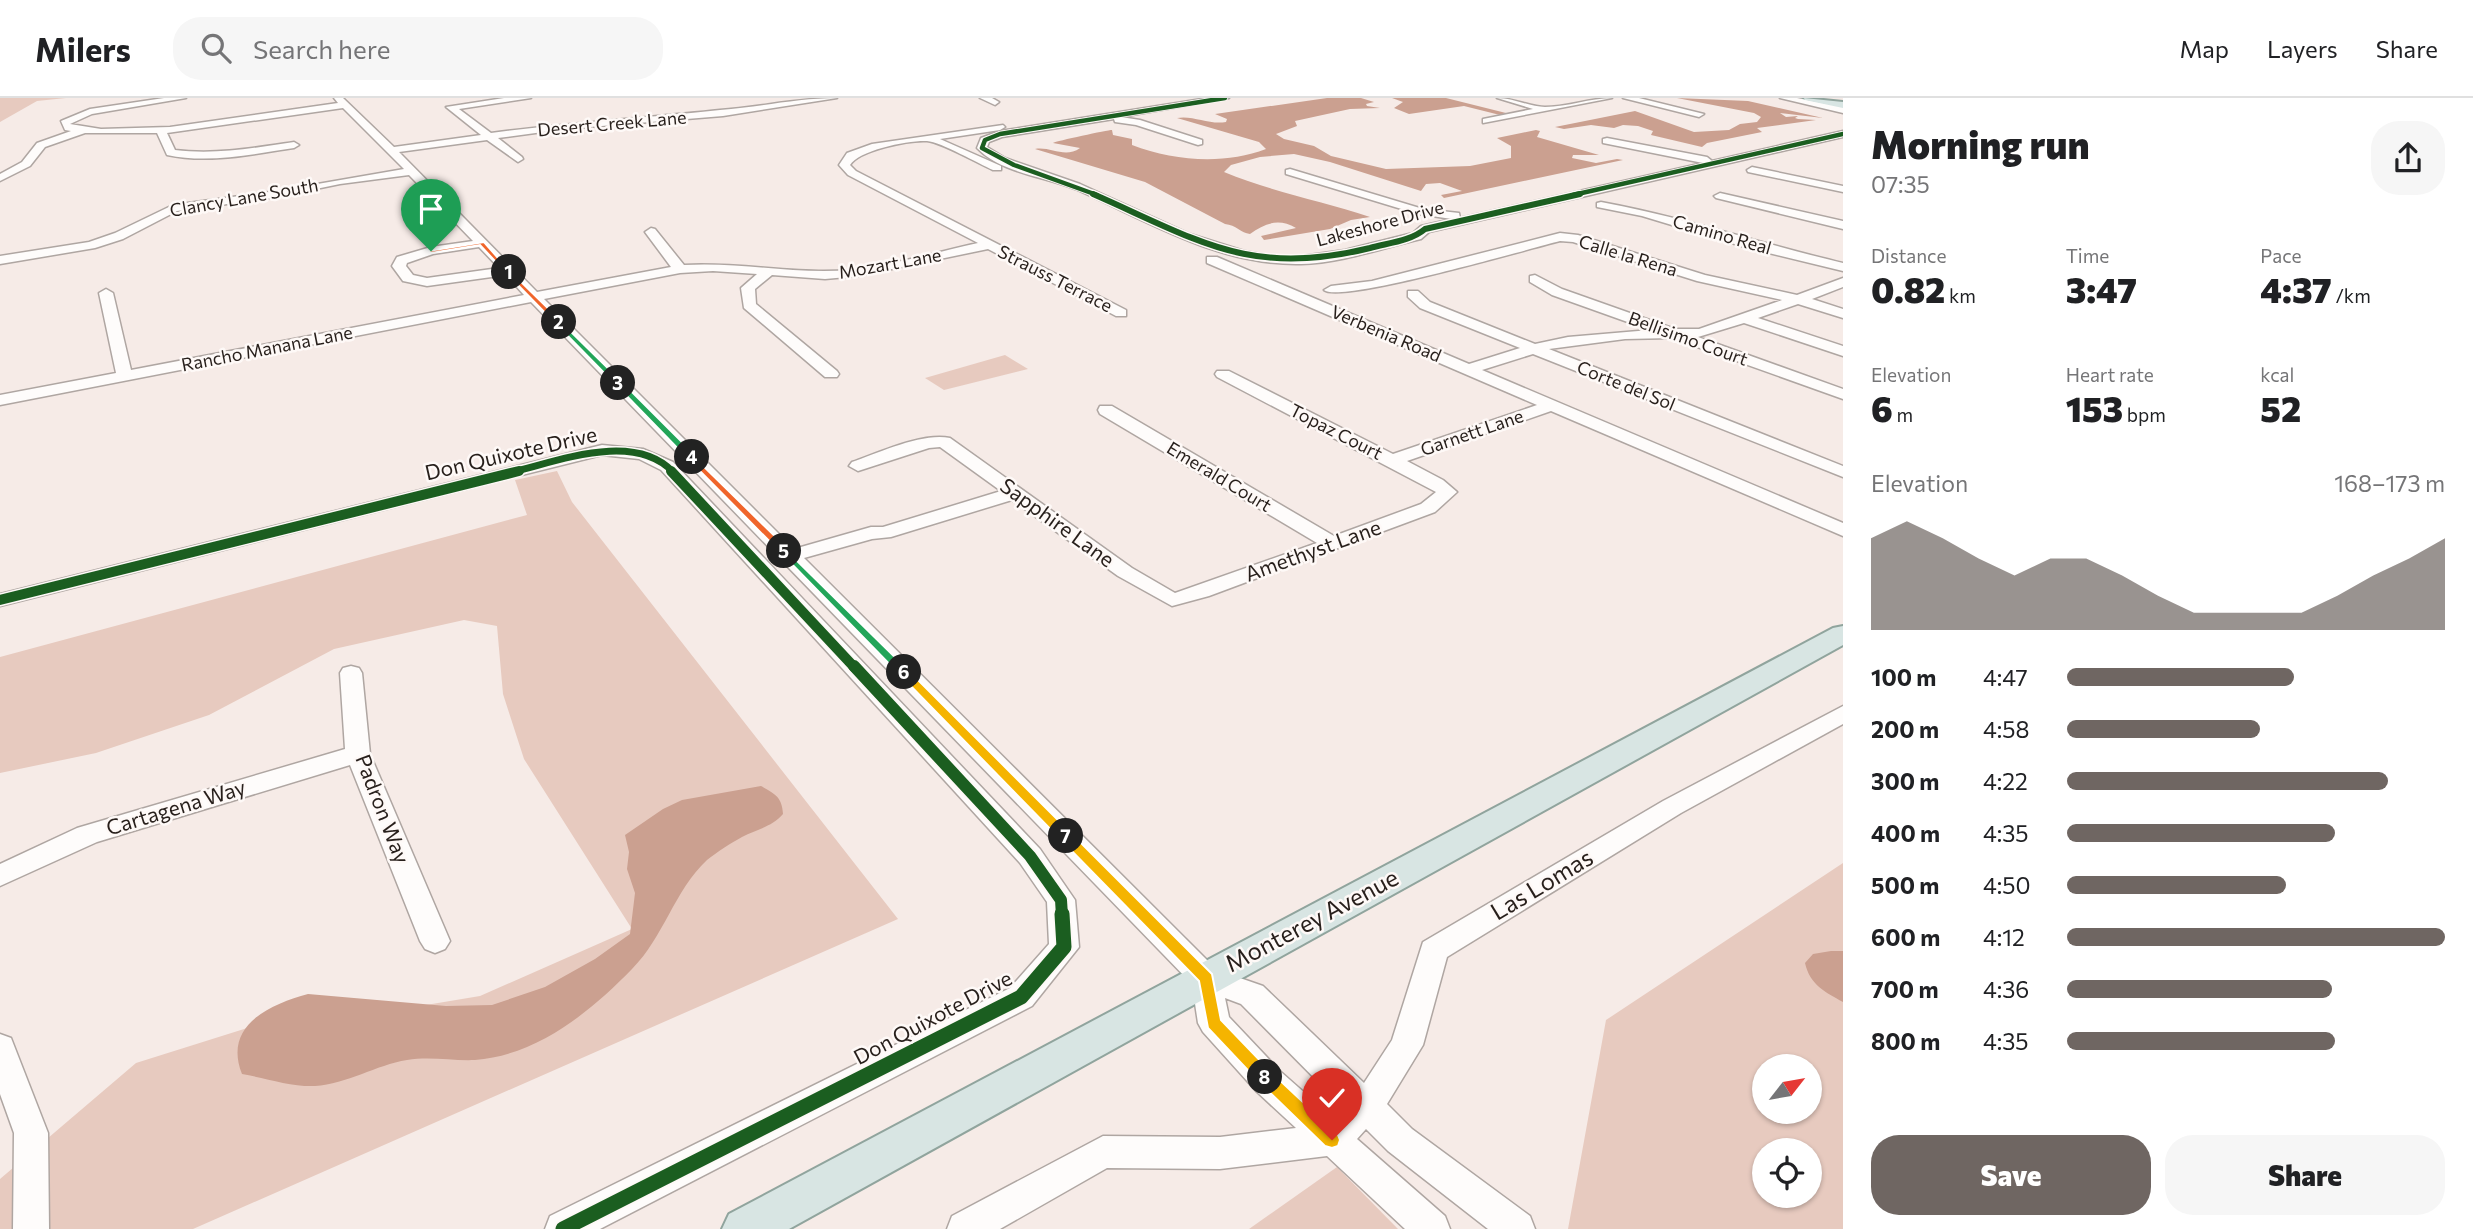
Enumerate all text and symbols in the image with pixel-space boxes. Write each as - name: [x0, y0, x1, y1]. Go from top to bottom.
- search box: [173, 17, 663, 80]
- text: Milers: [35, 28, 131, 69]
- icon: search: [197, 29, 235, 67]
- text: Search here: [253, 33, 390, 64]
- text: Map: [2180, 34, 2229, 63]
- text: Layers: [2267, 34, 2338, 63]
- text: Share: [2376, 34, 2438, 63]
- street label: Desert Creek Lane: [537, 106, 687, 140]
- text: Morning run: [1871, 120, 2090, 167]
- button: share: [2371, 121, 2445, 195]
- text: 07:35: [1871, 170, 1930, 198]
- street label: Clancy Lane South: [168, 173, 320, 221]
- pin: [401, 179, 461, 251]
- icon: arrive: [412, 190, 450, 228]
- street label: Lakeshore Drive: [1314, 195, 1446, 251]
- street label: Camino Real: [1670, 209, 1774, 259]
- street label: Calle la Rena: [1576, 230, 1680, 280]
- street label: Strauss Terrace: [994, 240, 1116, 316]
- street label: Mozart Lane: [837, 243, 943, 283]
- text: Distance: [1871, 244, 1947, 267]
- text: Time: [2066, 244, 2109, 267]
- text: Pace: [2260, 244, 2302, 267]
- pin: 1: [491, 254, 526, 290]
- text: 1: [504, 260, 513, 283]
- text: 0.82: [1871, 267, 1945, 310]
- text: 3:47: [2066, 267, 2137, 310]
- text: 4:37: [2260, 267, 2332, 310]
- text: km: [1945, 284, 1976, 307]
- text: /km: [2332, 284, 2371, 307]
- street label: Verbenia Road: [1328, 300, 1445, 366]
- pin: 2: [542, 304, 576, 340]
- street label: Bellisimo Court: [1626, 306, 1751, 370]
- text: 2: [553, 310, 564, 333]
- street label: Rancho Manana Lane: [179, 321, 354, 375]
- street label: Corte del Sol: [1574, 355, 1679, 415]
- text: Elevation: [1871, 363, 1951, 386]
- text: Heart rate: [2066, 363, 2154, 386]
- text: kcal: [2260, 363, 2294, 386]
- pin: 3: [600, 366, 636, 400]
- text: 3: [612, 371, 623, 394]
- text: 6: [1871, 386, 1893, 429]
- text: 153: [2066, 386, 2123, 429]
- text: 52: [2260, 386, 2301, 429]
- street label: Topaz Court: [1286, 398, 1386, 464]
- text: m: [1893, 403, 1913, 426]
- text: bpm: [2123, 403, 2166, 426]
- street label: Garnett Lane: [1417, 404, 1526, 460]
- street label: Don Quixote Drive: [422, 421, 599, 484]
- street label: Emerald Court: [1163, 436, 1276, 516]
- pin: 4: [674, 440, 710, 474]
- text: 4: [686, 445, 697, 468]
- text: Elevation: [1871, 469, 1968, 497]
- text: 168–173 m: [2334, 469, 2445, 497]
- street label: Sapphire Lane: [996, 472, 1120, 572]
- street label: Amethyst Lane: [1241, 513, 1384, 586]
- pin: 5: [766, 533, 802, 568]
- text: 5: [778, 539, 789, 562]
- pin: 6: [886, 654, 922, 690]
- text: 6: [898, 660, 909, 683]
- text: 100 m: [1871, 663, 1936, 691]
- text: 4:47: [1983, 663, 2028, 691]
- text: 200 m: [1871, 715, 1939, 743]
- text: 4:58: [1983, 715, 2029, 743]
- street label: Padron Way: [351, 750, 416, 867]
- text: 300 m: [1871, 767, 1939, 795]
- text: 4:22: [1983, 767, 2028, 795]
- street label: Cartagena Way: [103, 773, 248, 840]
- pin: 7: [1048, 818, 1084, 854]
- text: 400 m: [1871, 819, 1940, 847]
- text: 4:35: [1983, 819, 2029, 847]
- text: 7: [1060, 824, 1071, 847]
- street label: Las Lomas: [1485, 842, 1598, 926]
- street label: Monterey Avenue: [1220, 862, 1403, 978]
- text: 500 m: [1871, 871, 1939, 899]
- text: 4:50: [1983, 871, 2030, 899]
- text: 600 m: [1871, 923, 1940, 951]
- text: 4:12: [1983, 923, 2025, 951]
- street label: Don Quixote Drive: [849, 964, 1016, 1069]
- text: 700 m: [1871, 975, 1939, 1003]
- text: 4:36: [1983, 975, 2029, 1003]
- text: 800 m: [1871, 1027, 1940, 1055]
- text: 4:35: [1983, 1027, 2029, 1055]
- north arrow: [1752, 1054, 1822, 1124]
- map controls: [1752, 1054, 1822, 1208]
- pin: 8: [1248, 1060, 1282, 1094]
- text: 8: [1259, 1065, 1270, 1088]
- pin: [1302, 1068, 1362, 1140]
- icon: check: [1313, 1079, 1351, 1117]
- button: Save: [1871, 1135, 2151, 1215]
- button: Share: [2165, 1135, 2445, 1215]
- button: locate: [1752, 1138, 1822, 1208]

